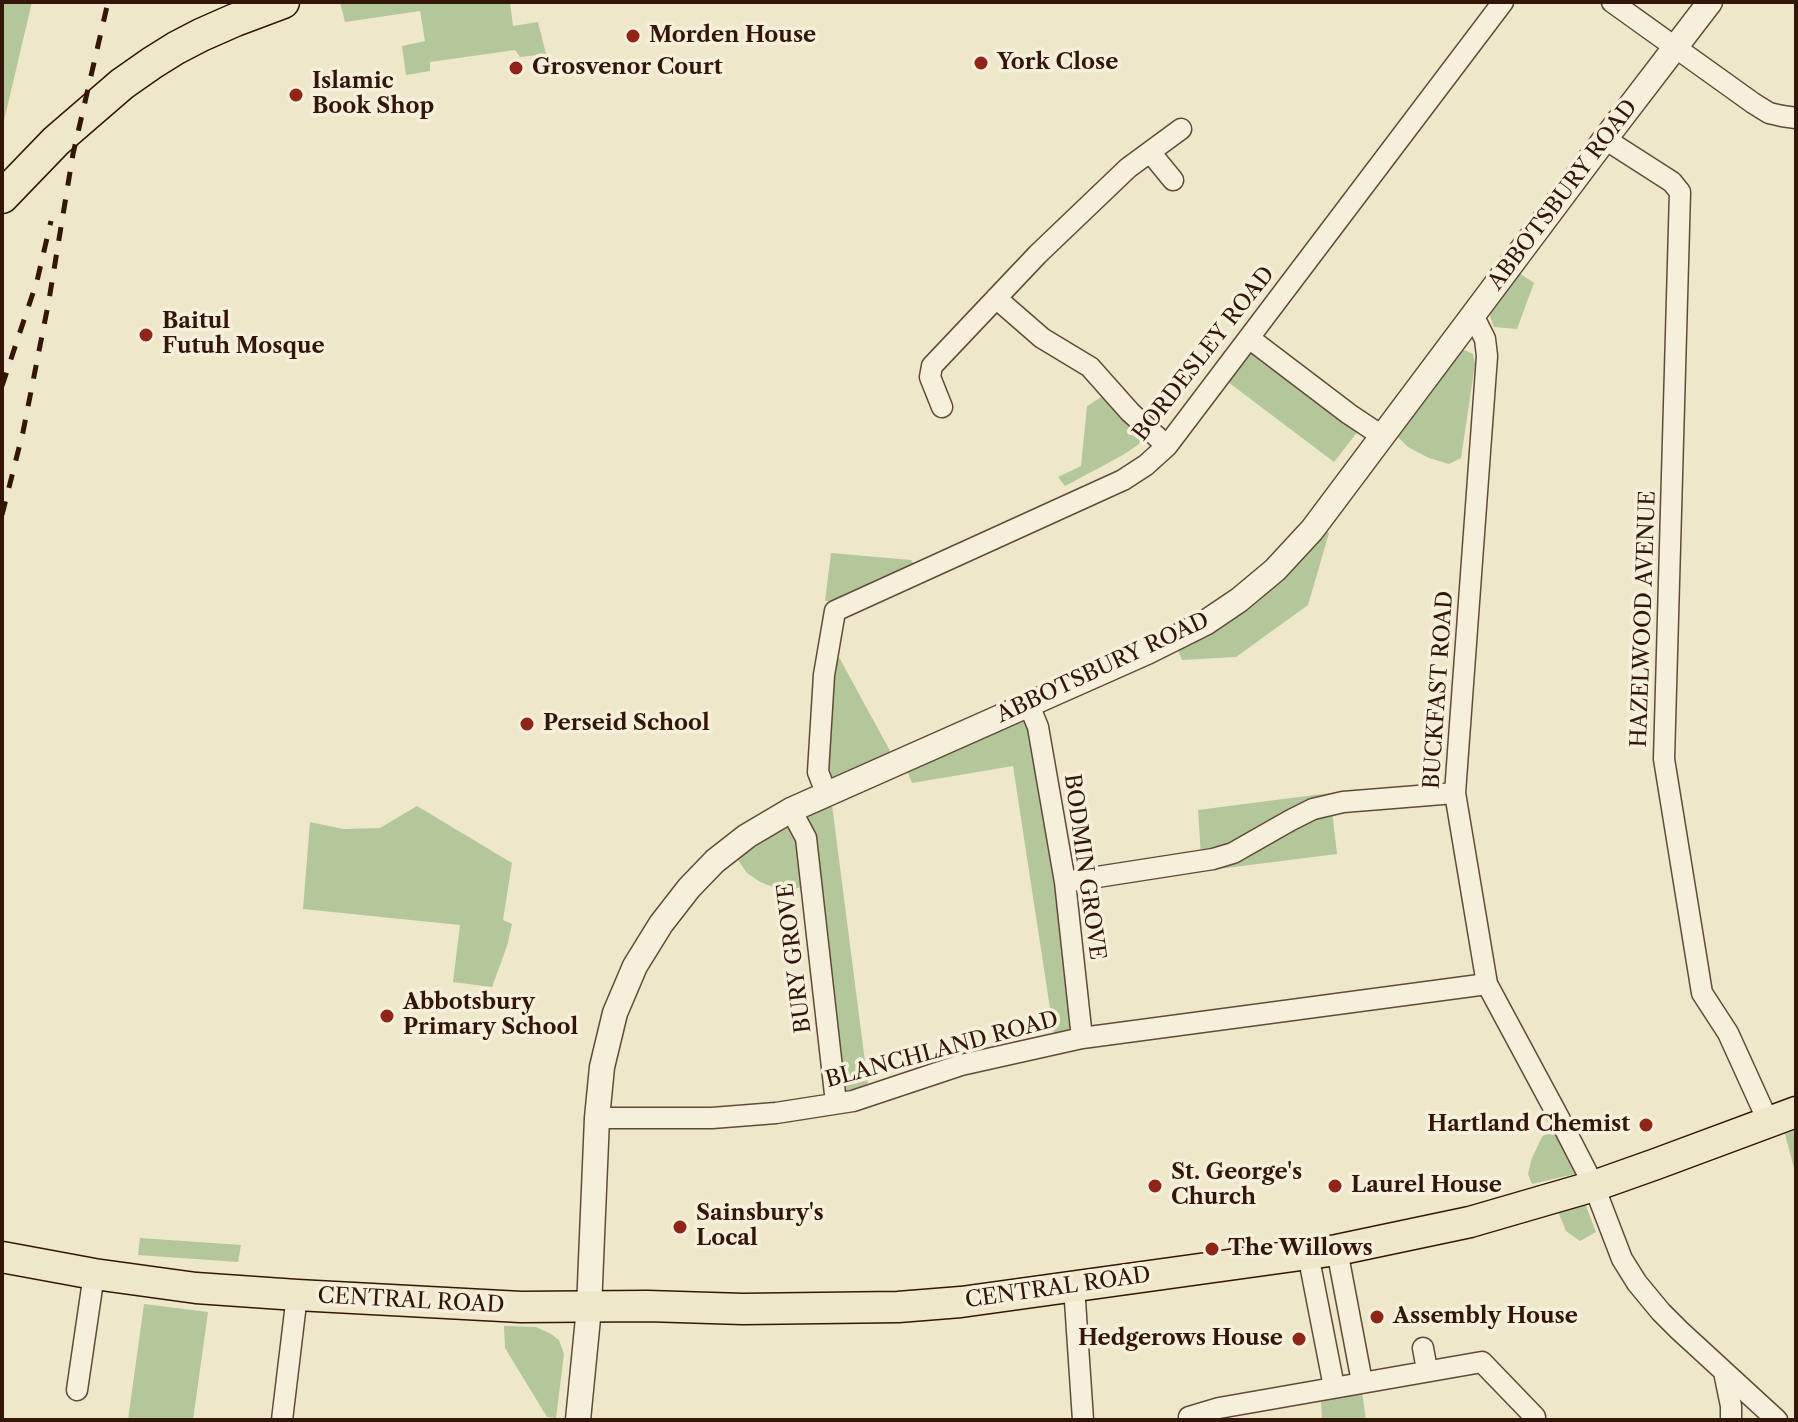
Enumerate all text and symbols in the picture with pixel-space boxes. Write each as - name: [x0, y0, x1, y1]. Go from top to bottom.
- place label: Morden House: [649, 23, 816, 49]
- marker: Morden House: [624, 27, 642, 45]
- place label: York Close: [997, 50, 1118, 76]
- marker: York Close: [972, 54, 990, 72]
- place label: Grosvenor Court: [532, 55, 723, 81]
- marker: Grosvenor Court: [507, 59, 525, 77]
- place label: Islamic Book Shop: [312, 69, 434, 120]
- marker: Islamic Book Shop: [287, 86, 305, 104]
- street label: ABBOTSBURY ROAD: [1483, 95, 1643, 295]
- street label: BORDESLEY ROAD: [1128, 262, 1280, 446]
- place label: Baitul Futuh Mosque: [162, 309, 325, 360]
- marker: Baitul Futuh Mosque: [137, 326, 155, 344]
- street label: HAZELWOOD AVENUE: [1626, 490, 1662, 748]
- street label: BUCKFAST ROAD: [1419, 590, 1459, 790]
- street label: ABBOTSBURY ROAD: [993, 607, 1213, 729]
- place label: Perseid School: [543, 711, 710, 737]
- marker: Perseid School: [518, 715, 536, 733]
- street label: BODMIN GROVE: [1058, 772, 1110, 962]
- street label: BURY GROVE: [773, 881, 817, 1035]
- place label: Abbotsbury Primary School: [403, 990, 578, 1042]
- street label: BLANCHLAND ROAD: [823, 1006, 1061, 1094]
- marker: Abbotsbury Primary School: [378, 1007, 396, 1025]
- place label: Hartland Chemist: [1427, 1112, 1630, 1138]
- marker: Hartland Chemist: [1637, 1116, 1655, 1134]
- place label: St. George's Church: [1171, 1160, 1302, 1212]
- place label: Laurel House: [1351, 1173, 1502, 1199]
- marker: St. George's Church: [1146, 1177, 1164, 1195]
- marker: Laurel House: [1326, 1177, 1344, 1195]
- place label: Sainsbury's Local: [696, 1201, 824, 1252]
- marker: Sainsbury's Local: [671, 1218, 689, 1236]
- place label: The Willows: [1228, 1236, 1373, 1262]
- marker: The Willows: [1203, 1240, 1221, 1258]
- street label: CENTRAL ROAD: [964, 1262, 1152, 1314]
- street label: CENTRAL ROAD: [317, 1283, 505, 1319]
- place label: Assembly House: [1393, 1304, 1578, 1330]
- marker: Assembly House: [1368, 1308, 1386, 1326]
- place label: Hedgerows House: [1078, 1326, 1283, 1352]
- marker: Hedgerows House: [1290, 1330, 1308, 1348]

